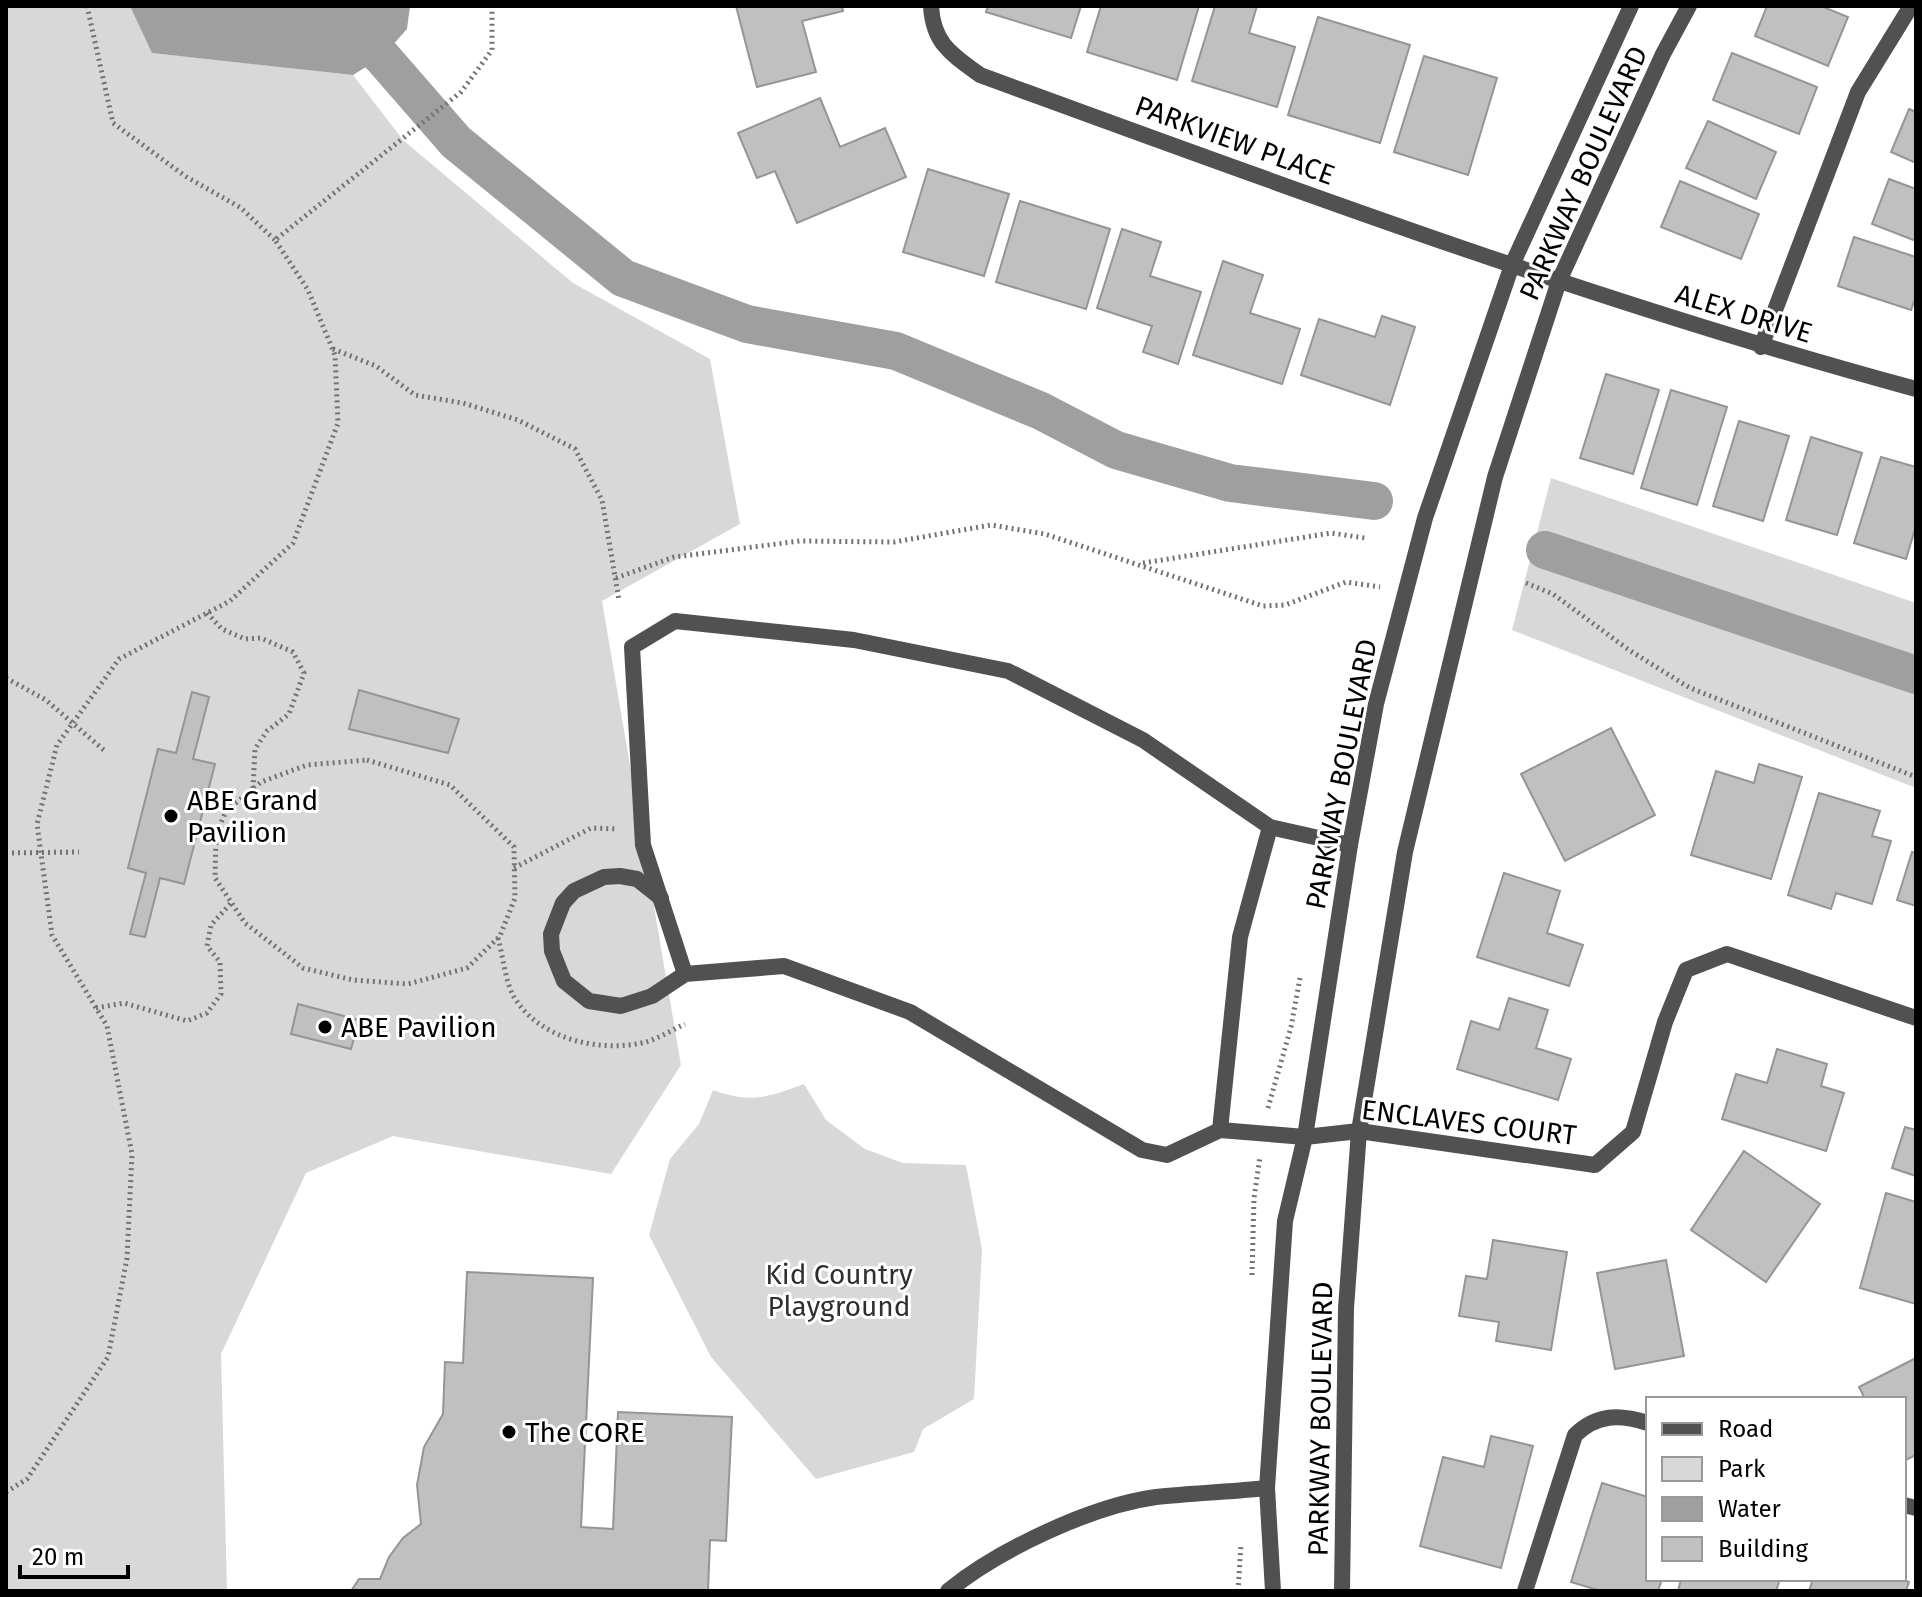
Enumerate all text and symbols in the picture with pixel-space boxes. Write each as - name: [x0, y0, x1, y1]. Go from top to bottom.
- street label: PARKWAY BOULEVARD: [1513, 41, 1654, 305]
- street label: PARKVIEW PLACE: [1130, 89, 1339, 192]
- street label: ALEX DRIVE: [1671, 277, 1816, 350]
- street label: PARKWAY BOULEVARD: [1299, 636, 1384, 912]
- place label: ABE Grand Pavilion: [187, 784, 318, 849]
- marker: ABE Grand Pavilion: [162, 807, 180, 825]
- place label: ABE Pavilion: [341, 1011, 497, 1044]
- marker: ABE Pavilion: [316, 1018, 334, 1036]
- street label: ENCLAVES COURT: [1360, 1093, 1579, 1152]
- park label: Kid Country Playground: [765, 1258, 913, 1323]
- street label: PARKWAY BOULEVARD: [1302, 1281, 1339, 1557]
- legend: [1646, 1397, 1906, 1581]
- text: Road: [1718, 1415, 1773, 1443]
- place label: The CORE: [525, 1416, 645, 1449]
- marker: The CORE: [500, 1423, 518, 1441]
- text: Park: [1718, 1455, 1766, 1483]
- text: Water: [1718, 1495, 1782, 1523]
- scale bar: [20, 1529, 128, 1579]
- text: Building: [1718, 1535, 1808, 1563]
- text: 20 m: [32, 1543, 84, 1571]

